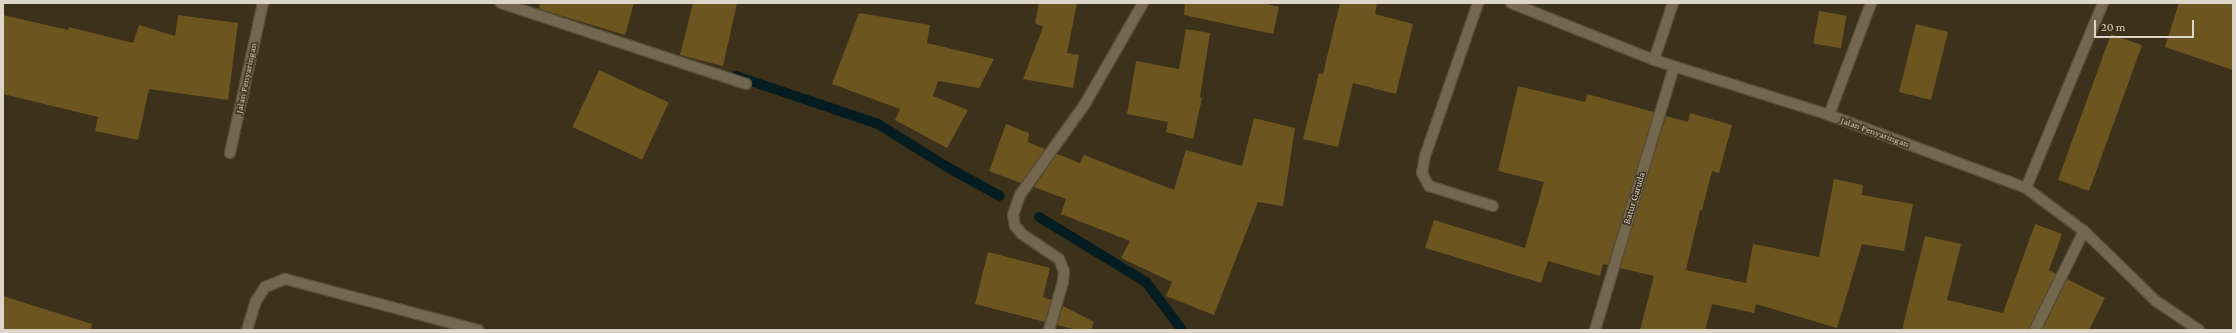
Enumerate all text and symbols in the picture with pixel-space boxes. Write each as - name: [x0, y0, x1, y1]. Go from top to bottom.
- scale bar: [2096, 12, 2196, 38]
- text: 20 m: [2101, 20, 2125, 34]
- street label: Jalan Penyaringan: [233, 41, 259, 115]
- street label: Jalan Penyaringan: [1839, 114, 1911, 150]
- street label: Batur Garuda: [1620, 170, 1648, 226]

